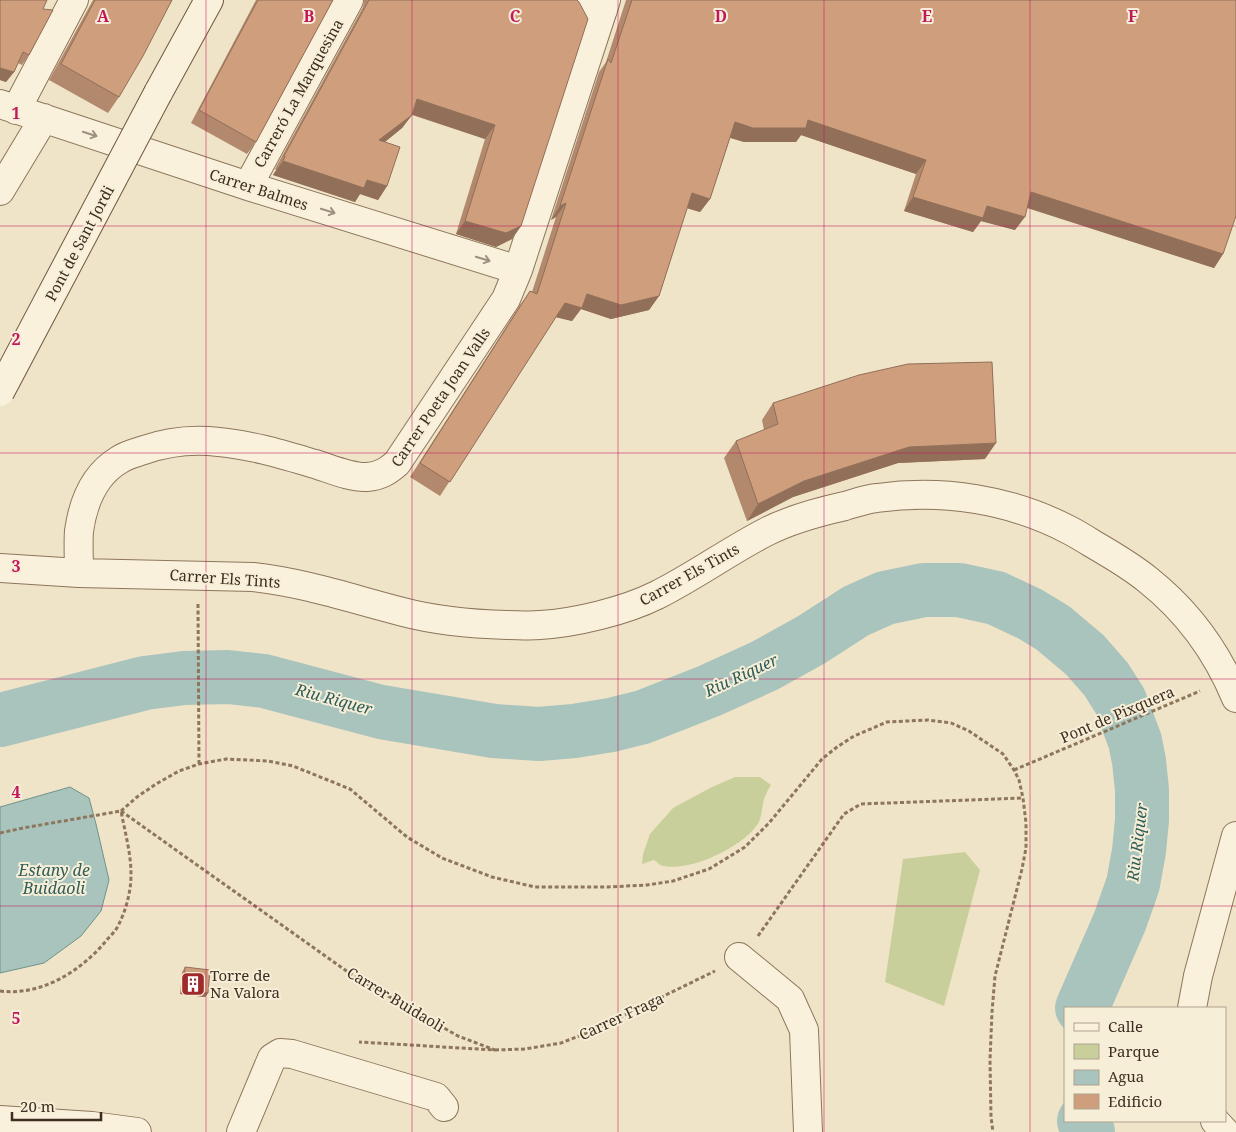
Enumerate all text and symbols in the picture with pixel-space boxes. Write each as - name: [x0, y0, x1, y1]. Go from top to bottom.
- text: A: [97, 5, 110, 27]
- text: B: [304, 5, 315, 27]
- text: C: [510, 5, 521, 27]
- text: D: [715, 5, 727, 27]
- text: E: [922, 5, 932, 27]
- text: F: [1128, 5, 1138, 27]
- street label: Carreró La Marquesina: [249, 15, 347, 171]
- text: 1: [11, 102, 21, 124]
- one-way arrow: [82, 129, 98, 139]
- street label: Carrer Balmes: [207, 164, 311, 214]
- street label: Pont de Sant Jordi: [40, 182, 118, 304]
- one-way arrow: [320, 206, 336, 216]
- one-way arrow: [475, 255, 491, 265]
- street label: Carrer Poeta Joan Valls: [386, 323, 494, 471]
- text: 2: [11, 328, 21, 350]
- street label: Carrer Els Tints: [636, 538, 743, 610]
- text: 3: [11, 555, 21, 577]
- street label: Carrer Els Tints: [169, 564, 281, 592]
- water label: Riu Riquer: [700, 648, 782, 702]
- water label: Riu Riquer: [292, 678, 375, 720]
- street label: Pont de Pixquera: [1057, 681, 1177, 747]
- text: 4: [11, 781, 21, 803]
- water label: Riu Riquer: [1121, 801, 1153, 883]
- water label: Estany de Buidaoli: [17, 859, 90, 899]
- street label: Carrer Buidaoli: [343, 962, 449, 1036]
- place label: Torre de Na Valora: [210, 965, 280, 1002]
- building icon: Torre de Na Valora: [180, 971, 206, 997]
- street label: Carrer Fraga: [575, 988, 667, 1044]
- text: 5: [11, 1007, 21, 1029]
- legend: [1064, 1007, 1226, 1122]
- text: Calle: [1108, 1016, 1143, 1036]
- text: Parque: [1108, 1041, 1159, 1061]
- text: Agua: [1108, 1066, 1144, 1086]
- scale bar: [12, 1090, 101, 1122]
- text: Edificio: [1108, 1091, 1162, 1111]
- text: 20 m: [20, 1096, 55, 1116]

